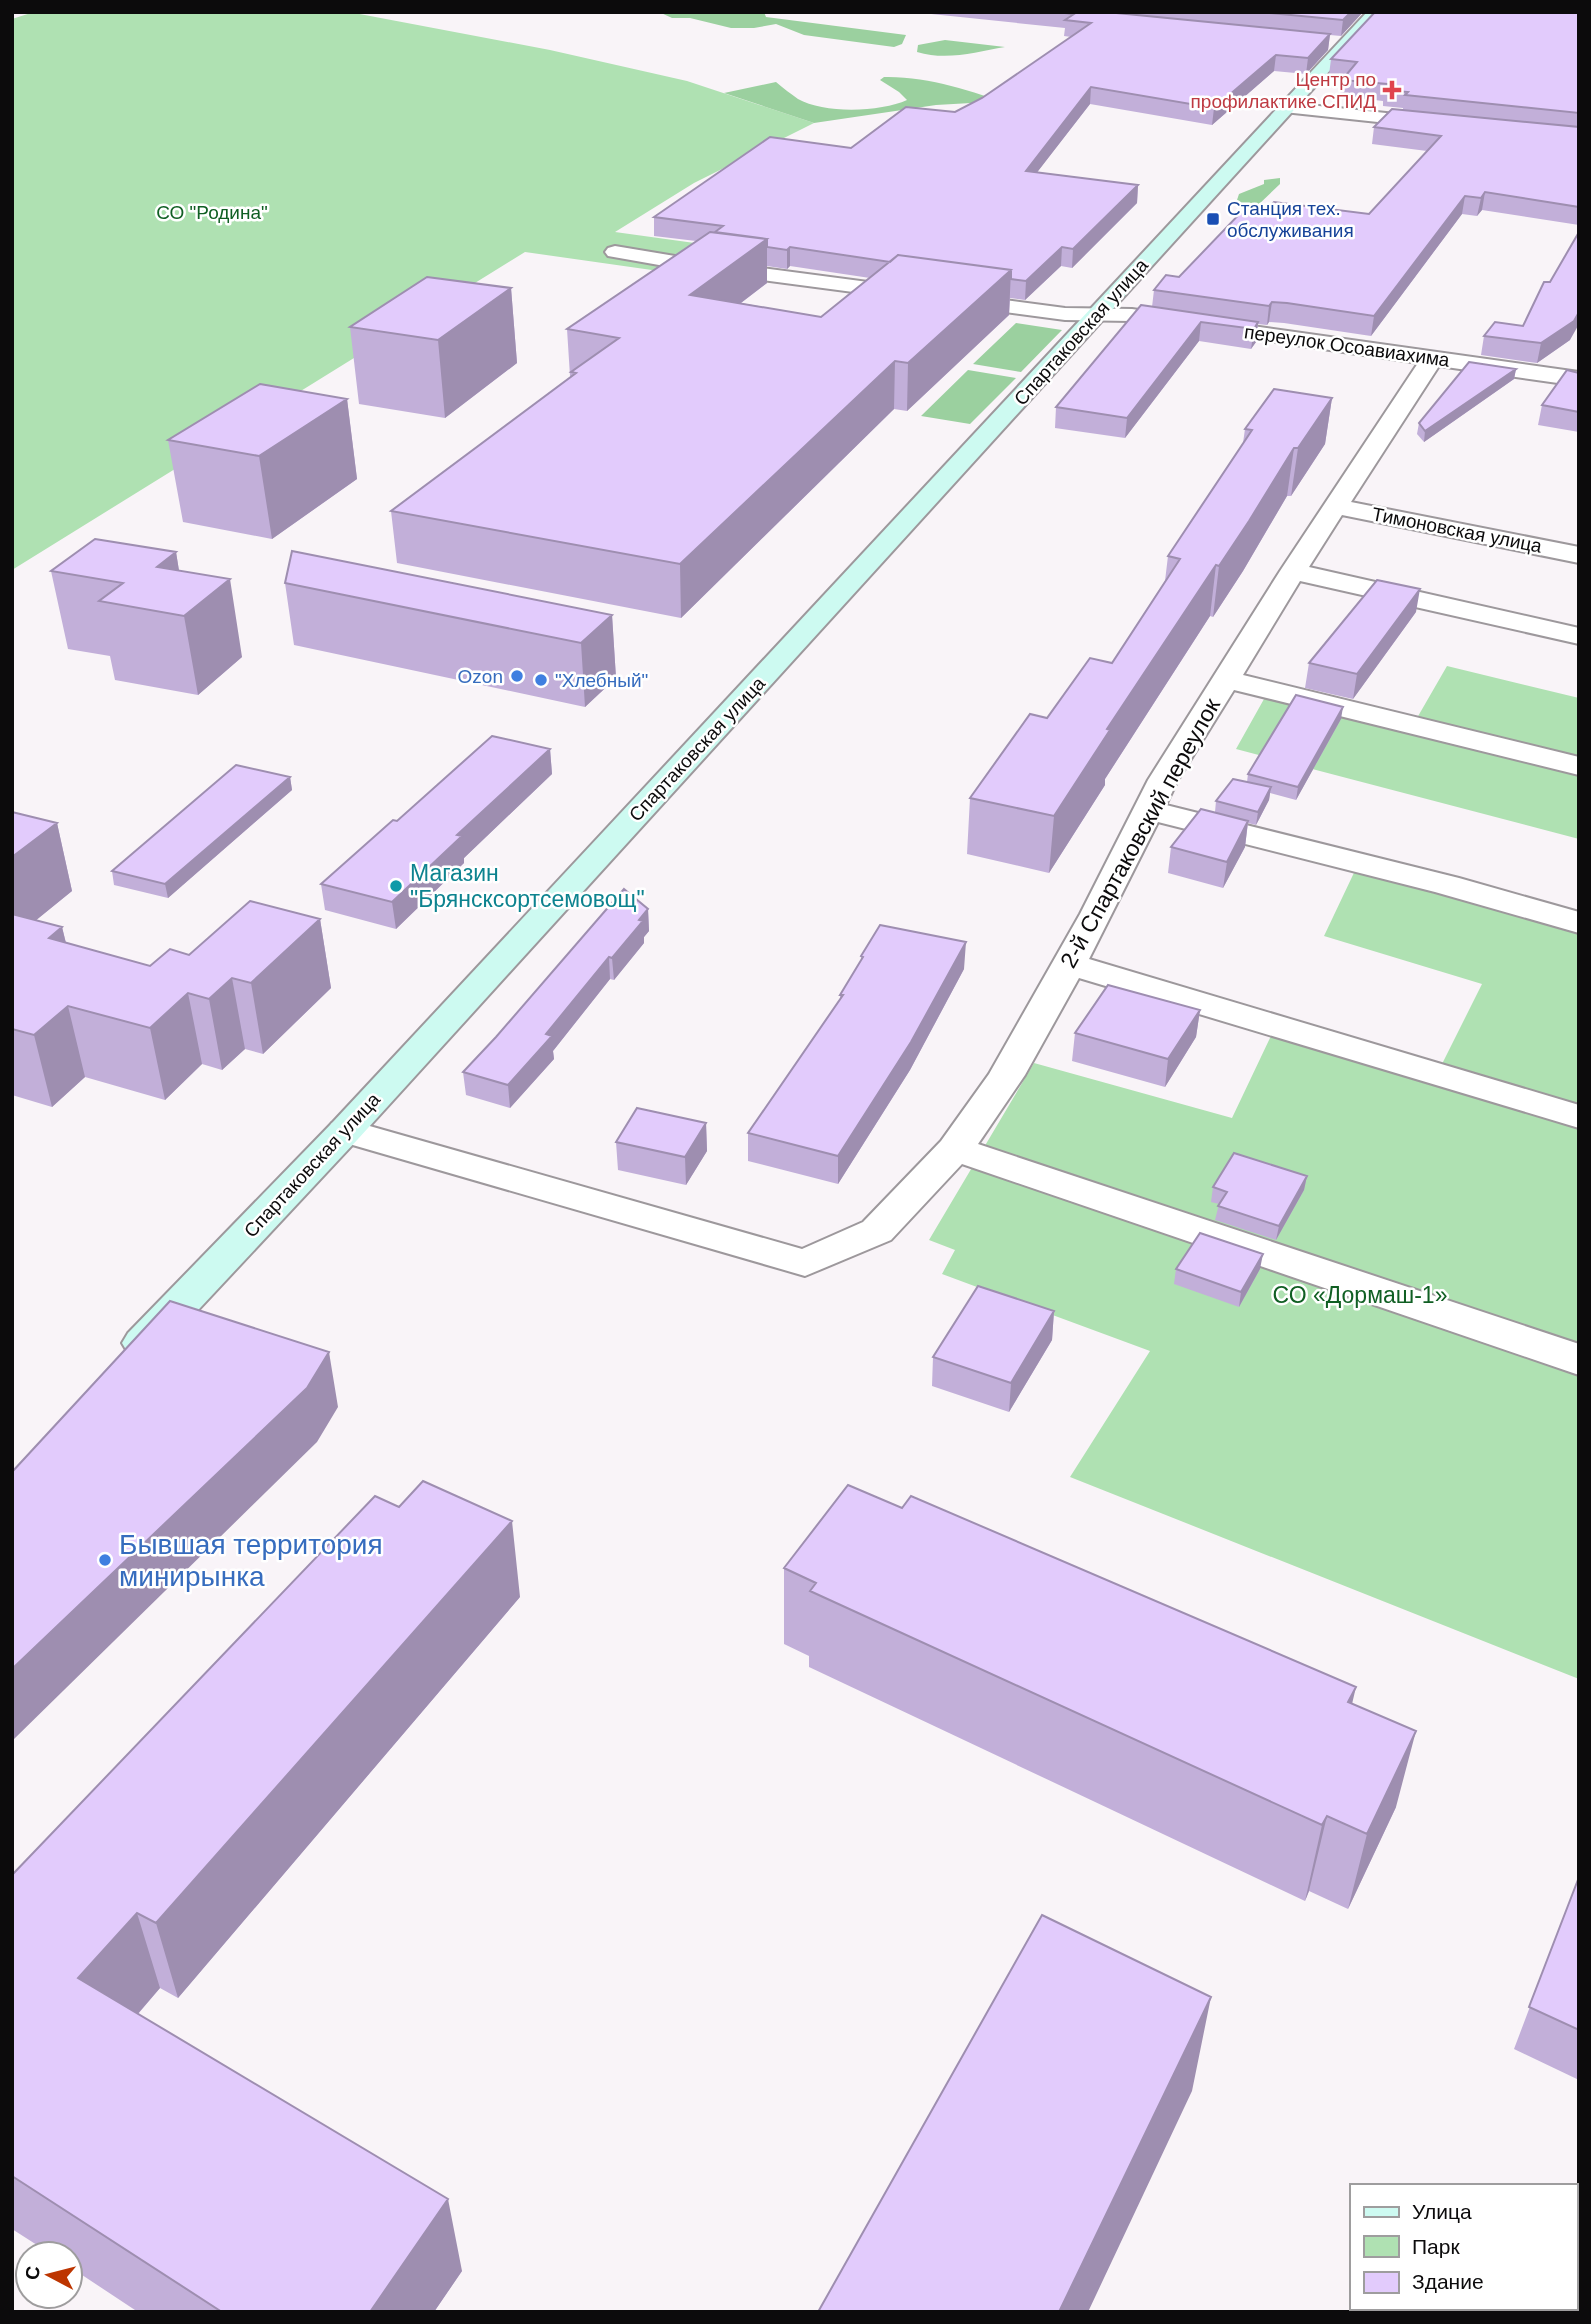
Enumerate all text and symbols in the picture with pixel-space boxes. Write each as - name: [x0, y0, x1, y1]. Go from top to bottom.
- place label: Центр по профилактике СПИД: [1191, 69, 1376, 112]
- marker: Центр по профилактике СПИД: [1382, 80, 1402, 100]
- place label: Станция тех. обслуживания: [1227, 198, 1354, 241]
- park label: СО "Родина": [156, 202, 268, 223]
- marker: Станция тех. обслуживания: [1205, 211, 1221, 227]
- street label: Спартаковская улица: [1010, 254, 1152, 409]
- street label: переулок Осоавиахима: [1243, 321, 1451, 371]
- street label: Тимоновская улица: [1370, 503, 1544, 557]
- place label: Ozon: [458, 666, 503, 687]
- marker: Ozon: [509, 668, 525, 684]
- place label: "Хлебный": [555, 670, 648, 691]
- marker: "Хлебный": [533, 672, 549, 688]
- street label: Спартаковская улица: [625, 672, 770, 825]
- street label: 2-й Спартаковский переулок: [1055, 693, 1225, 972]
- place label: Магазин "Брянсксортсемовощ": [410, 860, 645, 912]
- marker: Магазин "Брянсксортсемовощ": [388, 878, 404, 894]
- street label: Спартаковская улица: [240, 1088, 385, 1241]
- park label: СО «Дормаш-1»: [1273, 1282, 1447, 1308]
- place label: Бывшая территория минирынка: [119, 1529, 383, 1592]
- marker: Бывшая территория минирынка: [97, 1552, 113, 1568]
- legend: [1350, 2184, 1577, 2310]
- text: Улица: [1412, 2200, 1472, 2223]
- text: Парк: [1412, 2235, 1460, 2258]
- north arrow: [14, 2240, 84, 2310]
- text: С: [21, 2265, 44, 2281]
- text: Здание: [1412, 2270, 1484, 2293]

